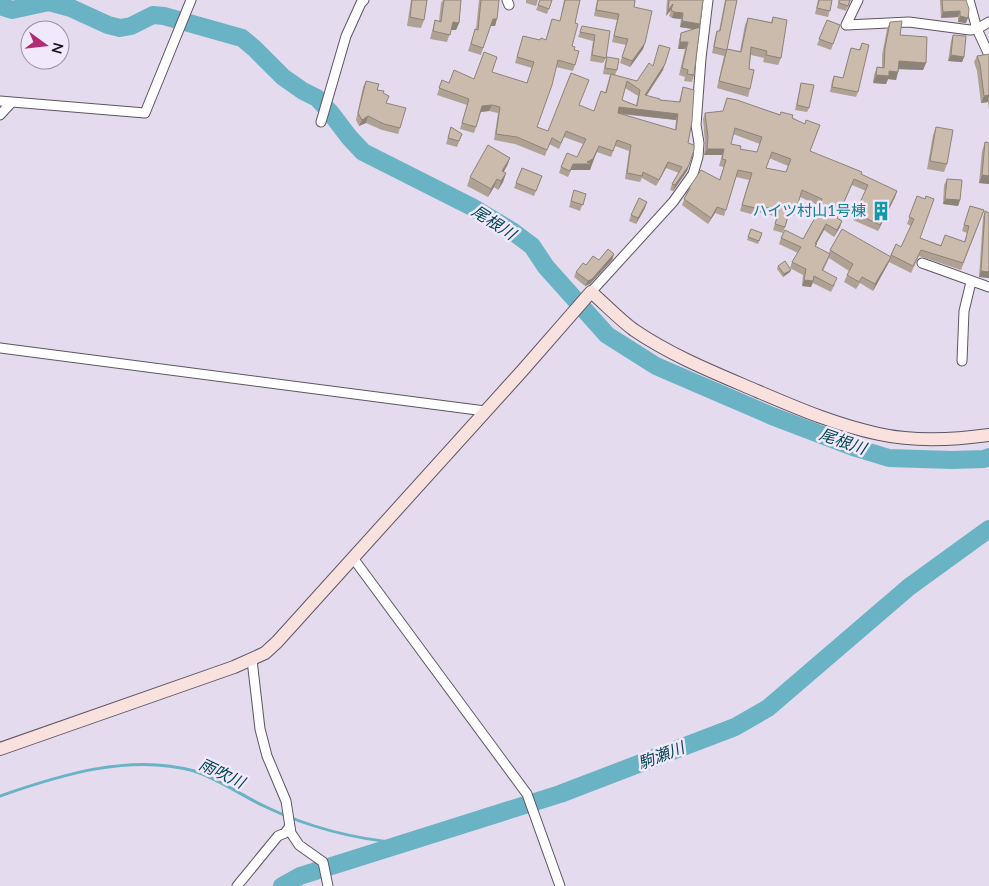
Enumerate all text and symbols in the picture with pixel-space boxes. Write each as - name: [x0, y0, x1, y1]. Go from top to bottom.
- north arrow: [20, 20, 70, 70]
- text: N: [48, 41, 68, 56]
- building icon: ハイツ村山1号棟: [870, 200, 892, 222]
- water label: 尾根川: [469, 201, 521, 244]
- place label: ハイツ村山1号棟: [753, 201, 866, 219]
- water label: 尾根川: [817, 424, 871, 458]
- water label: 駒瀬川: [635, 736, 688, 772]
- water label: 雨吹川: [196, 754, 250, 792]

